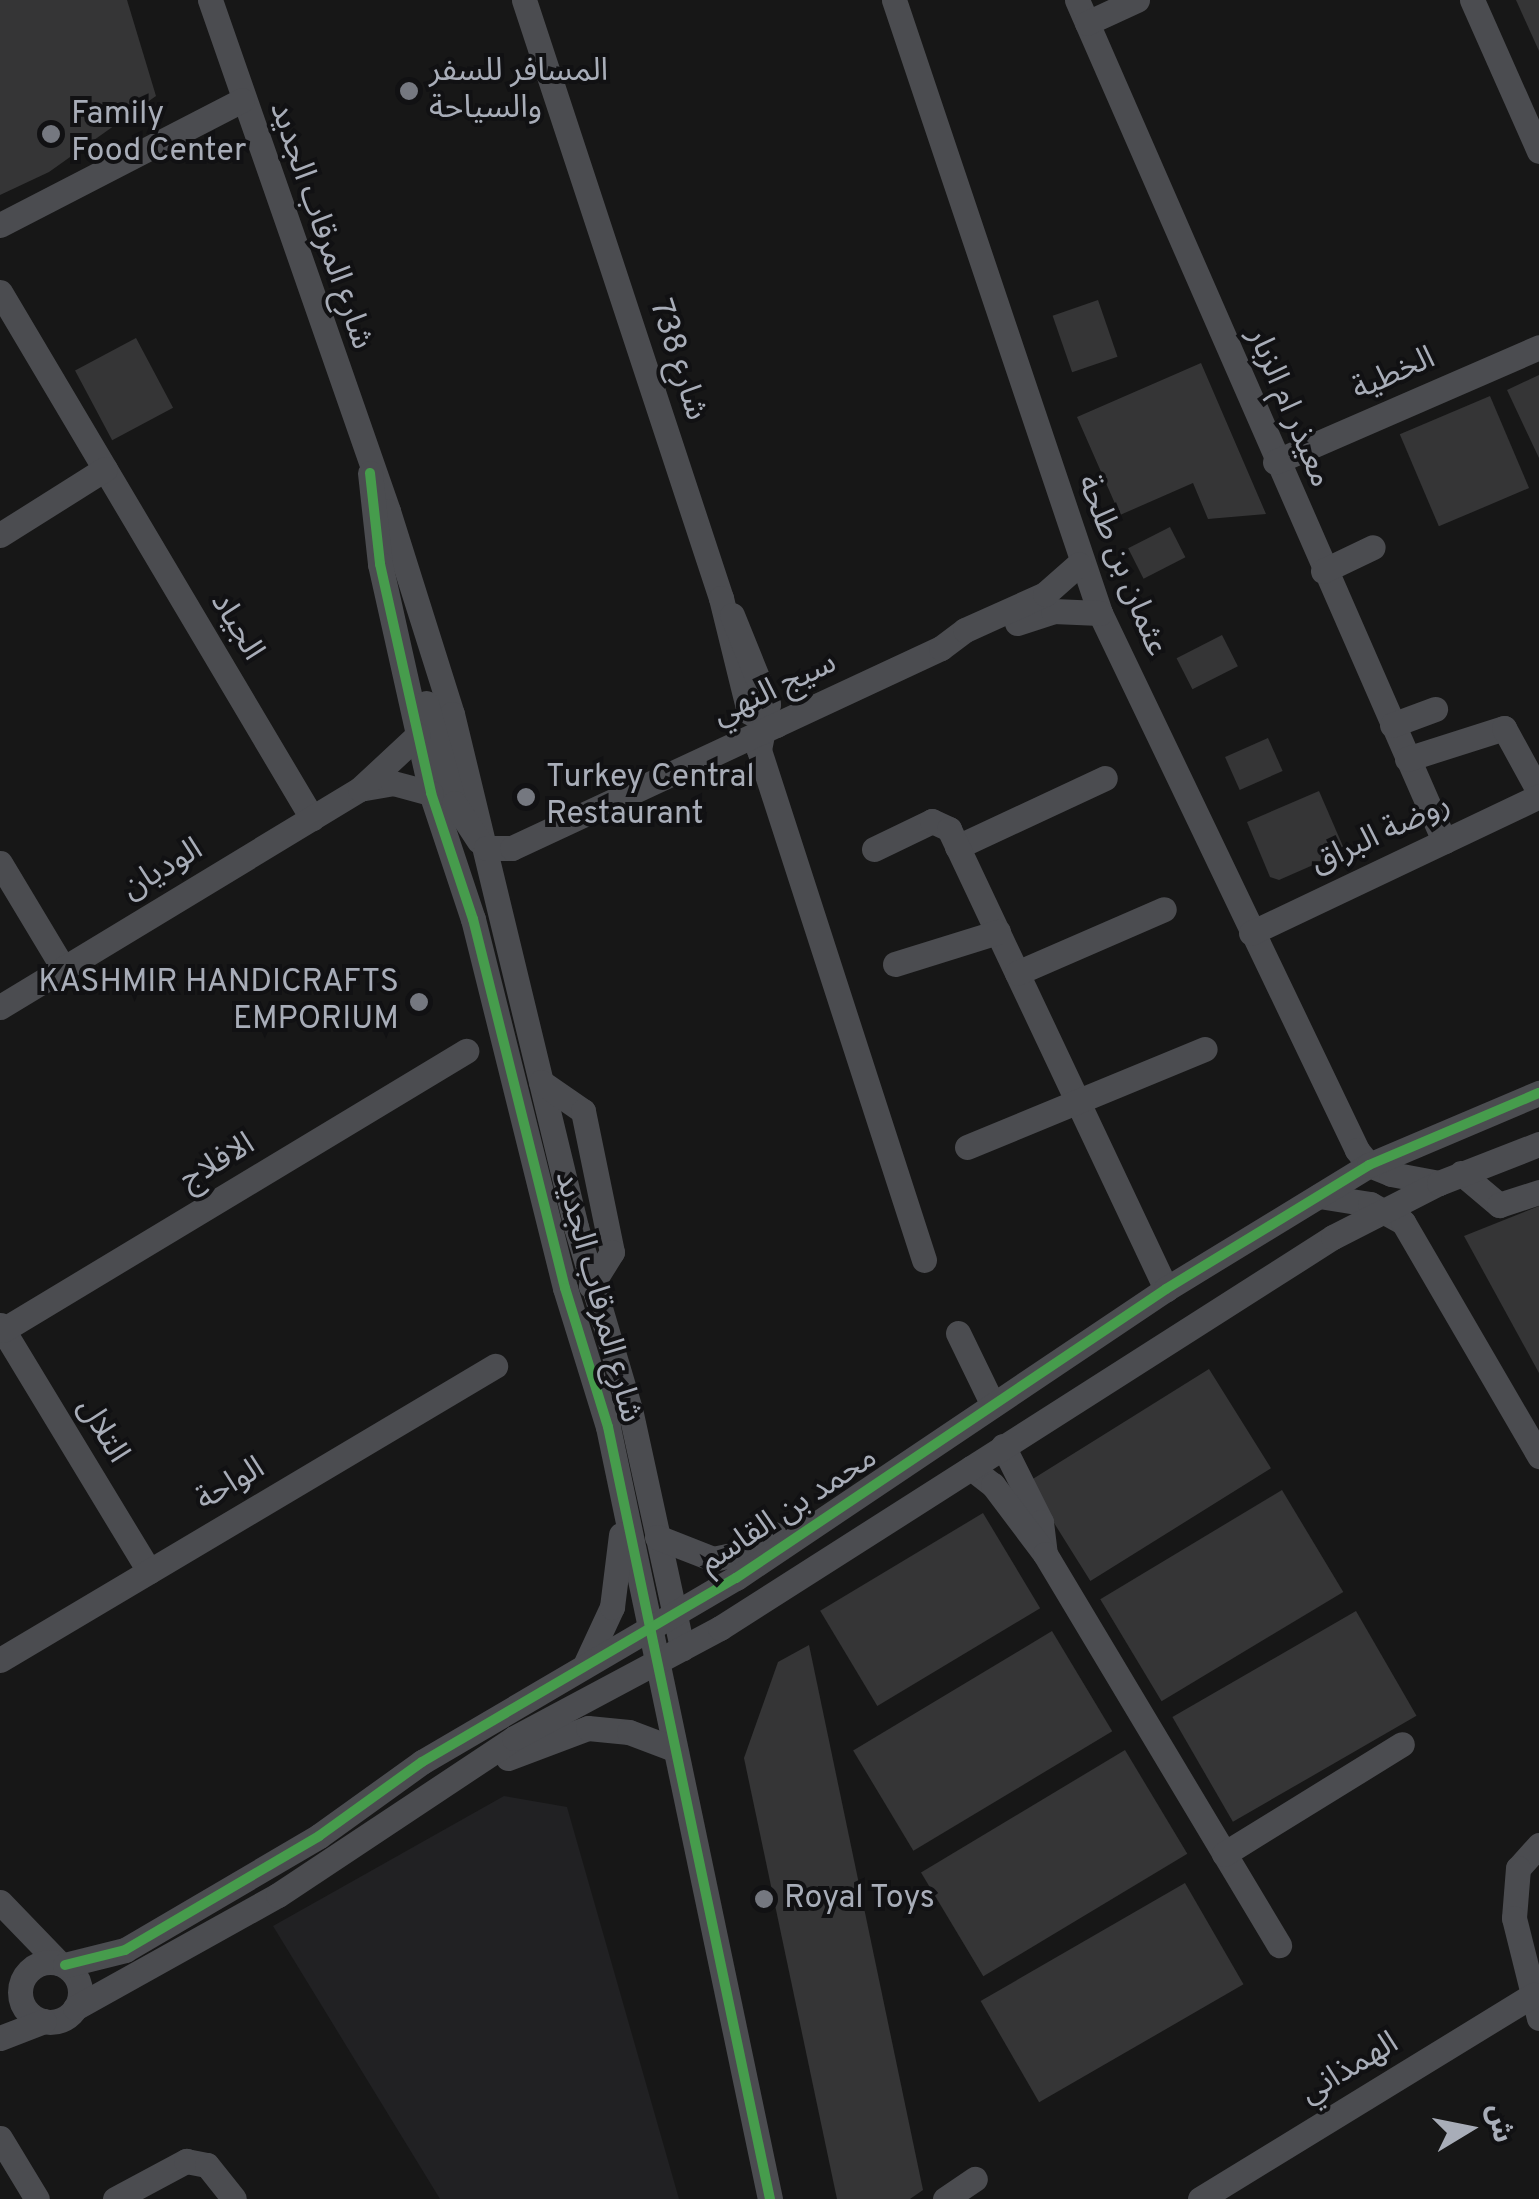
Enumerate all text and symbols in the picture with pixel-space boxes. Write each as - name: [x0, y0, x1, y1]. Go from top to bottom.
- place label: المسافر للسفر والسياحة: [429, 54, 608, 129]
- marker: المسافر للسفر والسياحة: [398, 80, 420, 102]
- place label: Family Food Center: [71, 97, 246, 172]
- street label: شارع المرقاب الجديد: [260, 97, 380, 355]
- marker: Family Food Center: [40, 123, 62, 145]
- street label: شارع 738: [639, 295, 715, 425]
- street label: معيذر ام الزبار: [1237, 322, 1339, 494]
- street label: الخطية: [1347, 340, 1441, 410]
- street label: عثمان بن طلحة: [1067, 470, 1175, 662]
- street label: الجياد: [201, 586, 271, 668]
- street label: سيج النهي: [707, 645, 843, 735]
- place label: Turkey Central Restaurant: [546, 760, 755, 835]
- marker: Turkey Central Restaurant: [515, 786, 537, 808]
- street label: روضة البراق: [1305, 786, 1457, 884]
- street label: الوديان: [116, 831, 210, 909]
- place label: KASHMIR HANDICRAFTS EMPORIUM: [38, 965, 399, 1040]
- marker: KASHMIR HANDICRAFTS EMPORIUM: [408, 991, 430, 1013]
- street label: الافلاج: [174, 1126, 262, 1200]
- street label: شارع المرقاب الجديد: [545, 1167, 649, 1427]
- street label: التلال: [68, 1391, 136, 1471]
- street label: محمد بن القاسم: [693, 1439, 885, 1583]
- street label: الواحة: [190, 1450, 272, 1520]
- place label: Royal Toys: [784, 1880, 936, 1918]
- marker: Royal Toys: [753, 1888, 775, 1910]
- street label: الهمذاني: [1294, 2025, 1406, 2113]
- north arrow: [1419, 2079, 1519, 2179]
- text: ش: [1477, 2102, 1520, 2146]

